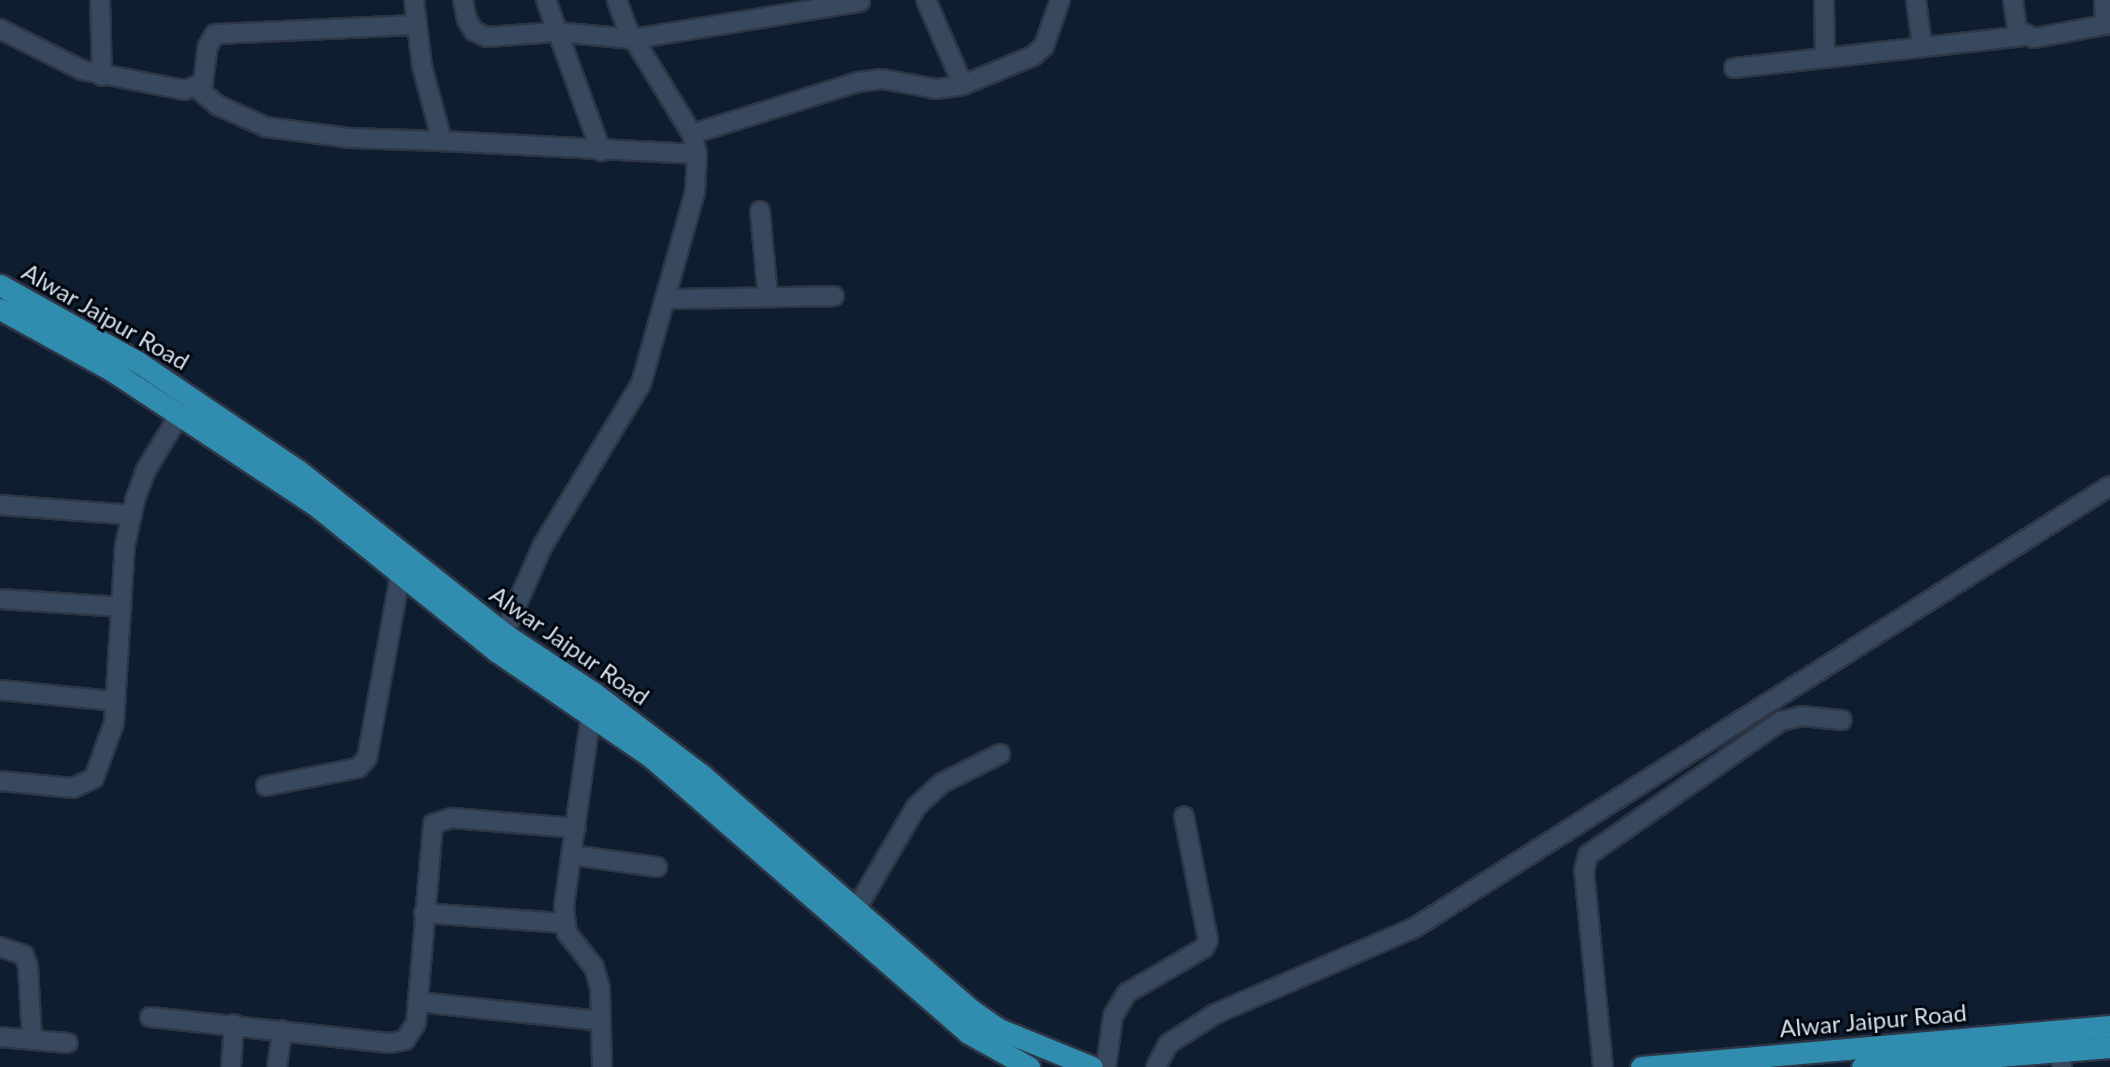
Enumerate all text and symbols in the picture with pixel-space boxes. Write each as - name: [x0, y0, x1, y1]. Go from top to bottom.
- street label: Alwar Jaipur Road: [17, 256, 195, 376]
- street label: Alwar Jaipur Road: [484, 579, 656, 711]
- street label: Alwar Jaipur Road: [1777, 997, 1969, 1043]

